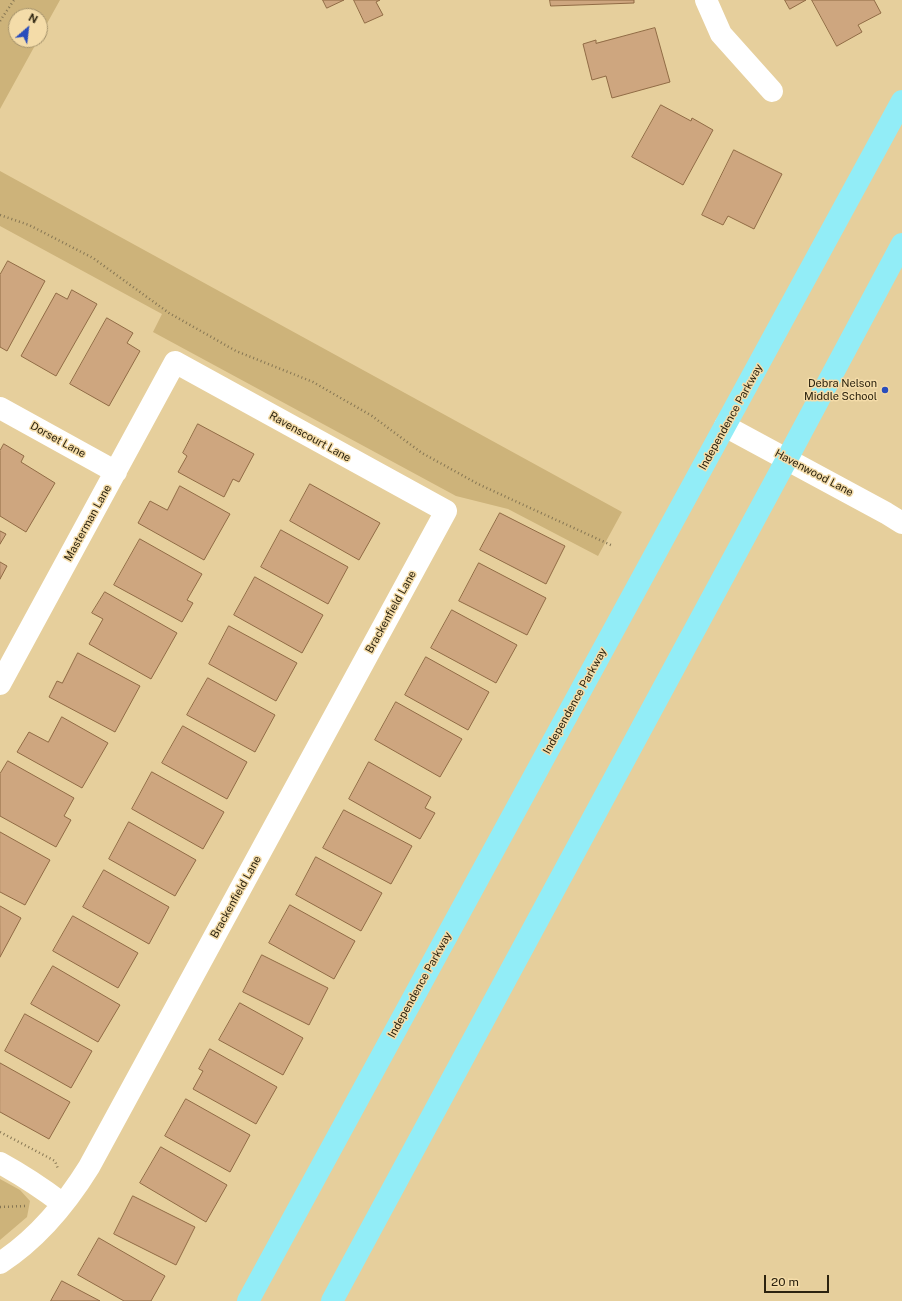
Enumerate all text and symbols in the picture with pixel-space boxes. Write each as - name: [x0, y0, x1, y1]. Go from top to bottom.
- north arrow: [8, 8, 48, 48]
- text: N: [27, 11, 40, 26]
- street label: Independence Parkway: [696, 362, 766, 472]
- place label: Debra Nelson Middle School: [804, 377, 877, 403]
- marker: Debra Nelson Middle School: [880, 385, 890, 395]
- street label: Ravenscourt Lane: [267, 409, 353, 465]
- street label: Dorset Lane: [28, 419, 88, 461]
- street label: Havenwood Lane: [772, 447, 856, 499]
- street label: Masterman Lane: [62, 483, 114, 563]
- street label: Brackenfield Lane: [363, 568, 419, 656]
- street label: Independence Parkway: [540, 646, 610, 756]
- street label: Brackenfield Lane: [208, 853, 264, 941]
- street label: Independence Parkway: [385, 930, 455, 1040]
- scale bar: [766, 1267, 831, 1293]
- text: 20 m: [771, 1275, 799, 1289]

